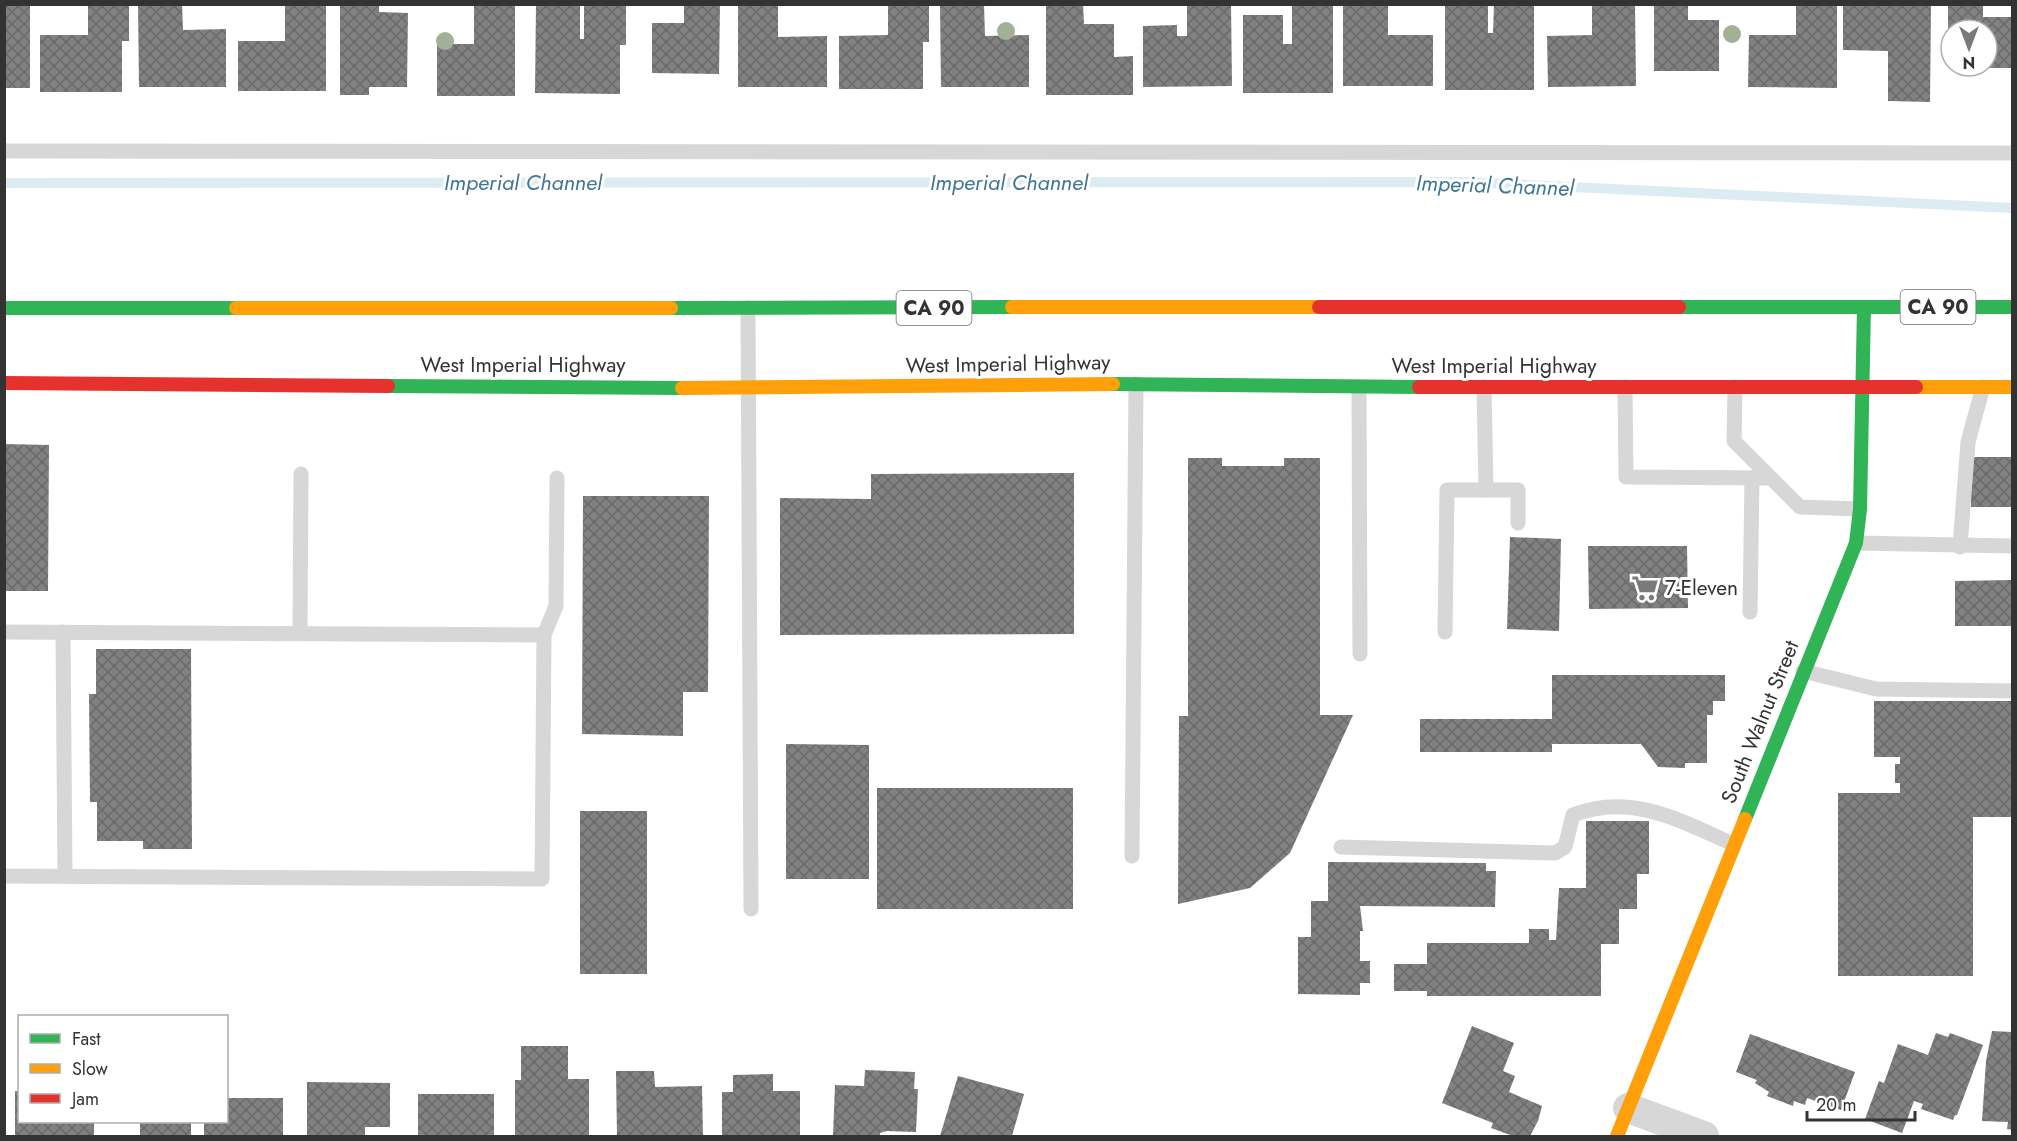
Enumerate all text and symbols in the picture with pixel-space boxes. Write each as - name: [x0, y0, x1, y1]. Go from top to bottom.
- north arrow: [1939, 18, 1999, 78]
- text: N: [1963, 51, 1975, 74]
- water label: Imperial Channel: [444, 166, 603, 198]
- water label: Imperial Channel: [930, 166, 1089, 198]
- water label: Imperial Channel: [1416, 166, 1576, 204]
- road number: CA 90: [1900, 290, 1976, 324]
- road number: CA 90: [896, 291, 972, 325]
- street label: West Imperial Highway: [905, 347, 1111, 381]
- street label: West Imperial Highway: [421, 350, 626, 380]
- street label: West Imperial Highway: [1392, 351, 1597, 381]
- supermarket icon: 7-Eleven: [1630, 573, 1660, 603]
- place label: 7-Eleven: [1665, 573, 1738, 603]
- street label: South Walnut Street: [1714, 636, 1806, 808]
- legend: [18, 1015, 228, 1123]
- text: Fast: [72, 1026, 101, 1052]
- text: Slow: [72, 1056, 109, 1082]
- scale bar: [1807, 1084, 1915, 1122]
- text: Jam: [70, 1086, 99, 1112]
- text: 20 m: [1816, 1092, 1856, 1118]

